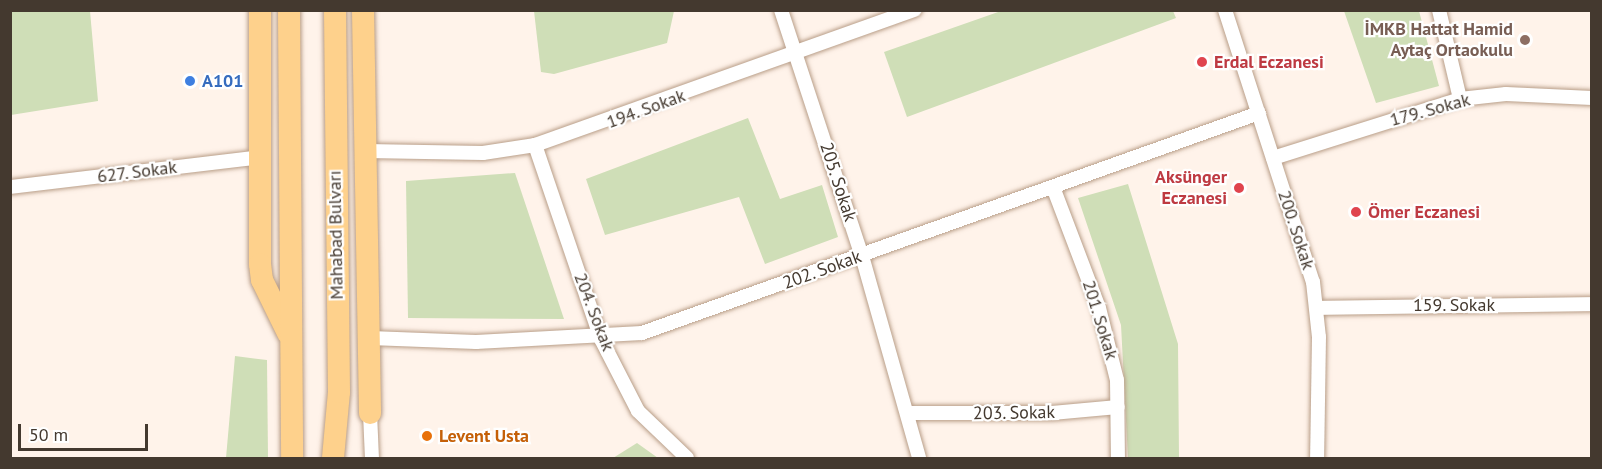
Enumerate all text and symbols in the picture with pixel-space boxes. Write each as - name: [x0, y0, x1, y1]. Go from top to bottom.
- place label: İMKB Hattat Hamid Aytaç Ortaokulu: [1365, 19, 1513, 62]
- marker: İMKB Hattat Hamid Aytaç Ortaokulu: [1518, 33, 1532, 47]
- place label: Erdal Eczanesi: [1214, 51, 1324, 73]
- marker: Erdal Eczanesi: [1195, 55, 1209, 69]
- place label: A101: [202, 70, 244, 92]
- marker: A101: [183, 74, 197, 88]
- street label: 194. Sokak: [603, 85, 689, 133]
- street label: 179. Sokak: [1387, 89, 1473, 131]
- street label: 205. Sokak: [815, 139, 861, 225]
- street label: 627. Sokak: [95, 156, 179, 188]
- place label: Aksünger Eczanesi: [1155, 167, 1227, 210]
- street label: Mahabad Bulvarı: [324, 170, 348, 300]
- marker: Aksünger Eczanesi: [1232, 181, 1246, 195]
- street label: 200. Sokak: [1273, 187, 1319, 273]
- place label: Ömer Eczanesi: [1368, 201, 1480, 223]
- marker: Ömer Eczanesi: [1349, 205, 1363, 219]
- street label: 202. Sokak: [779, 246, 865, 294]
- street label: 204. Sokak: [569, 269, 619, 355]
- street label: 201. Sokak: [1077, 277, 1123, 363]
- street label: 159. Sokak: [1412, 294, 1496, 316]
- street label: 203. Sokak: [972, 401, 1056, 425]
- scale bar: [21, 412, 152, 450]
- text: 50 m: [29, 423, 68, 446]
- place label: Levent Usta: [439, 425, 529, 447]
- marker: Levent Usta: [420, 429, 434, 443]

